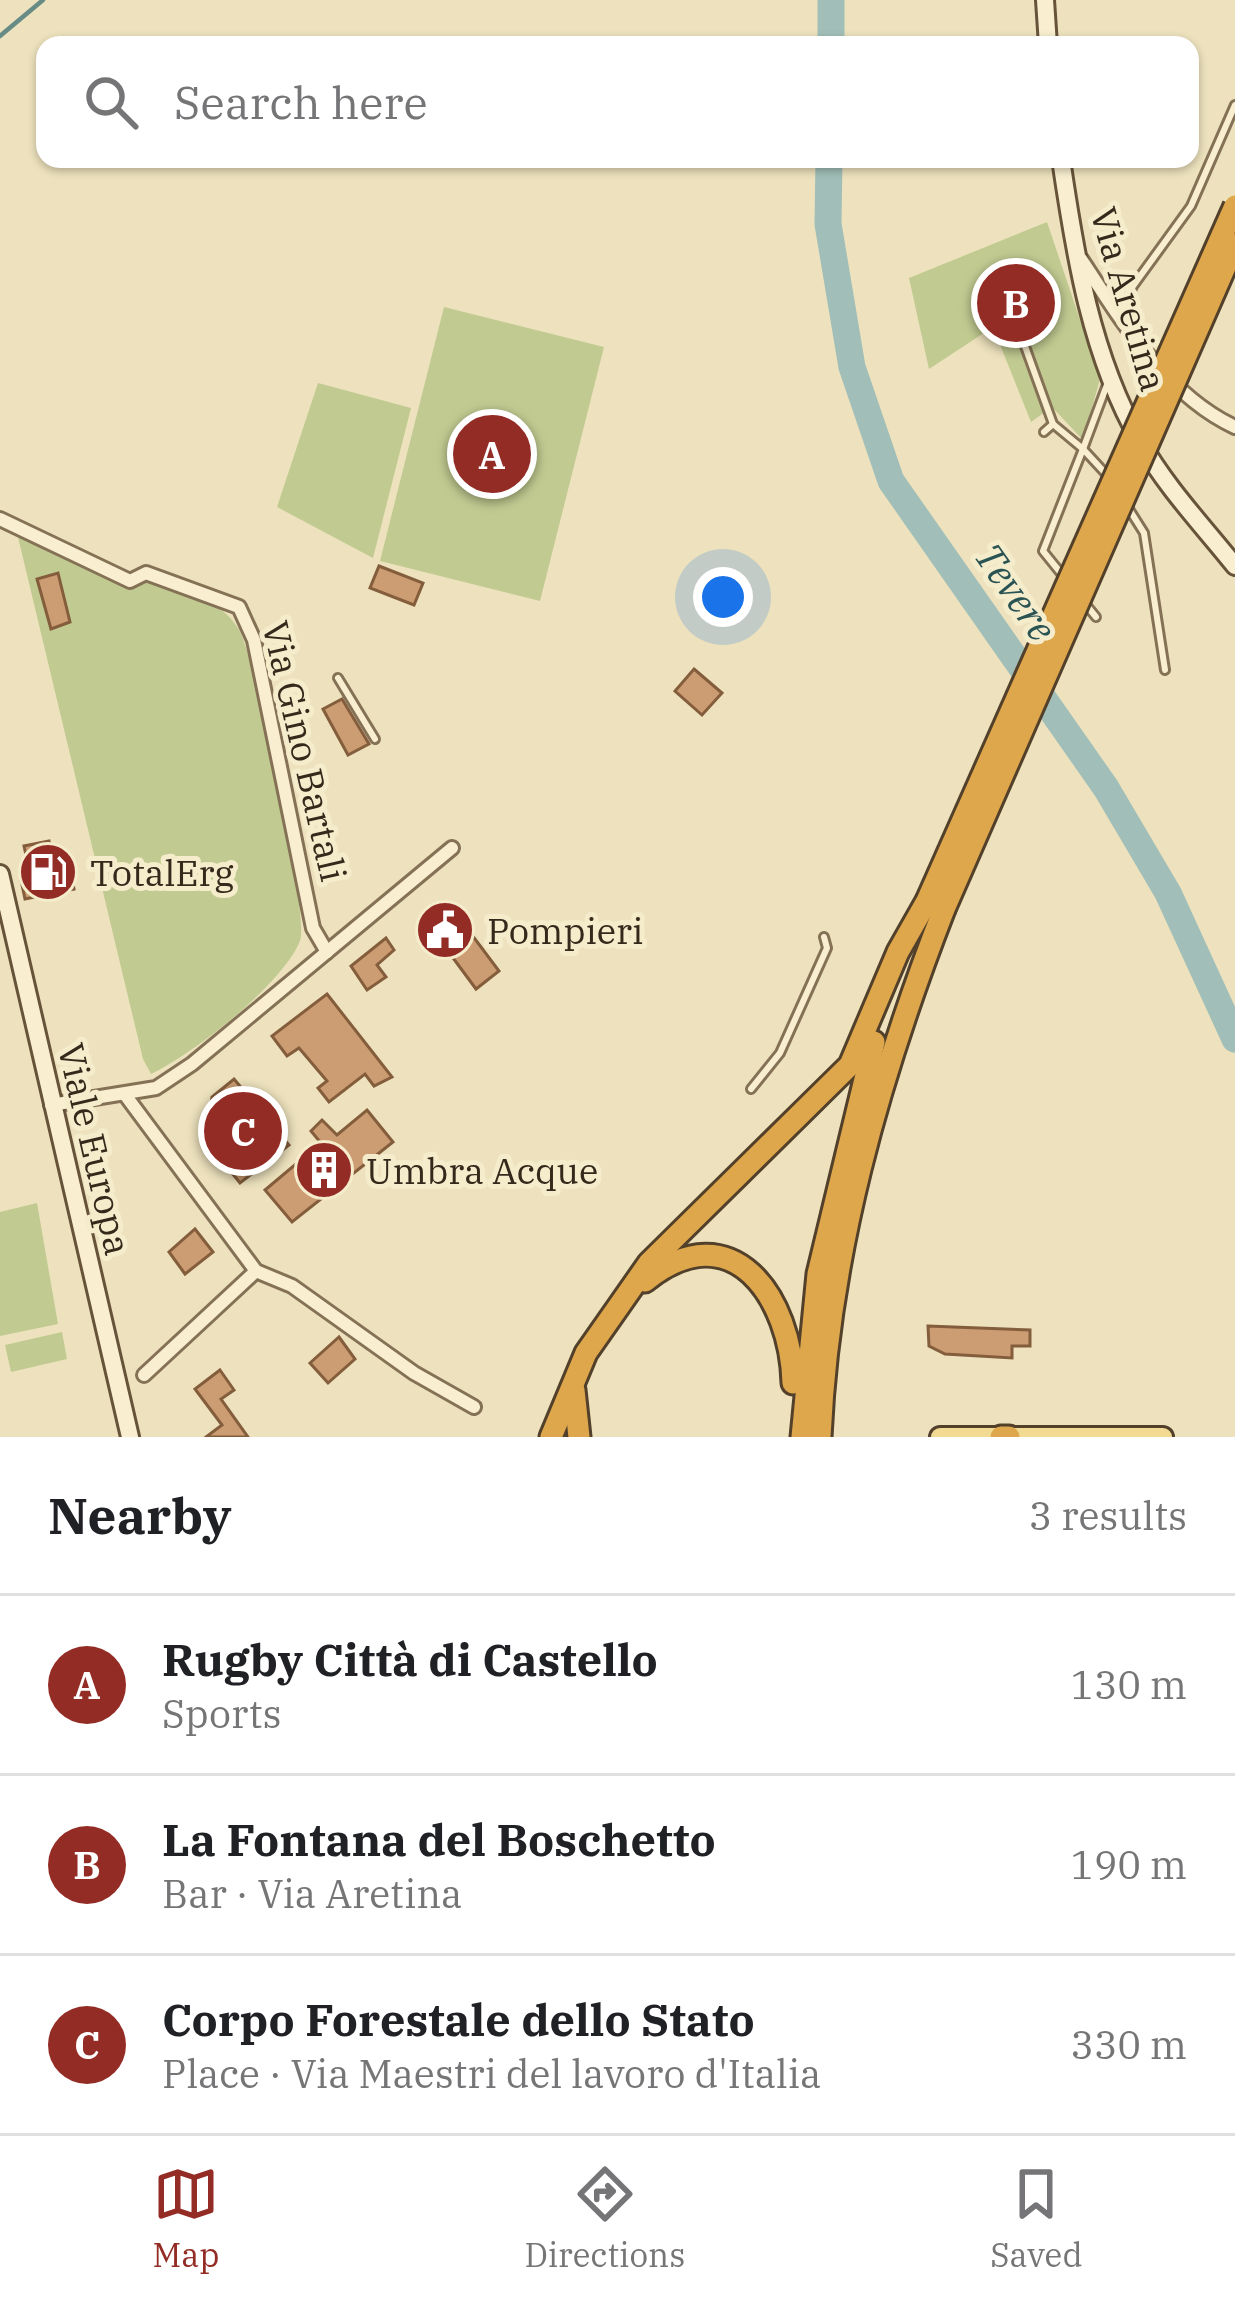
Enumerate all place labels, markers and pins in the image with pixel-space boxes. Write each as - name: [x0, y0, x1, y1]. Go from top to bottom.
- pin: B: [977, 258, 1055, 348]
- pin: A: [453, 409, 531, 499]
- fuel station icon: TotalErg: [17, 841, 79, 903]
- place label: TotalErg: [90, 849, 234, 896]
- public building icon: Pompieri: [414, 899, 476, 961]
- place label: Pompieri: [487, 907, 643, 954]
- pin: C: [204, 1086, 282, 1176]
- building icon: Umbra Acque: [293, 1139, 355, 1201]
- place label: Umbra Acque: [366, 1147, 598, 1194]

